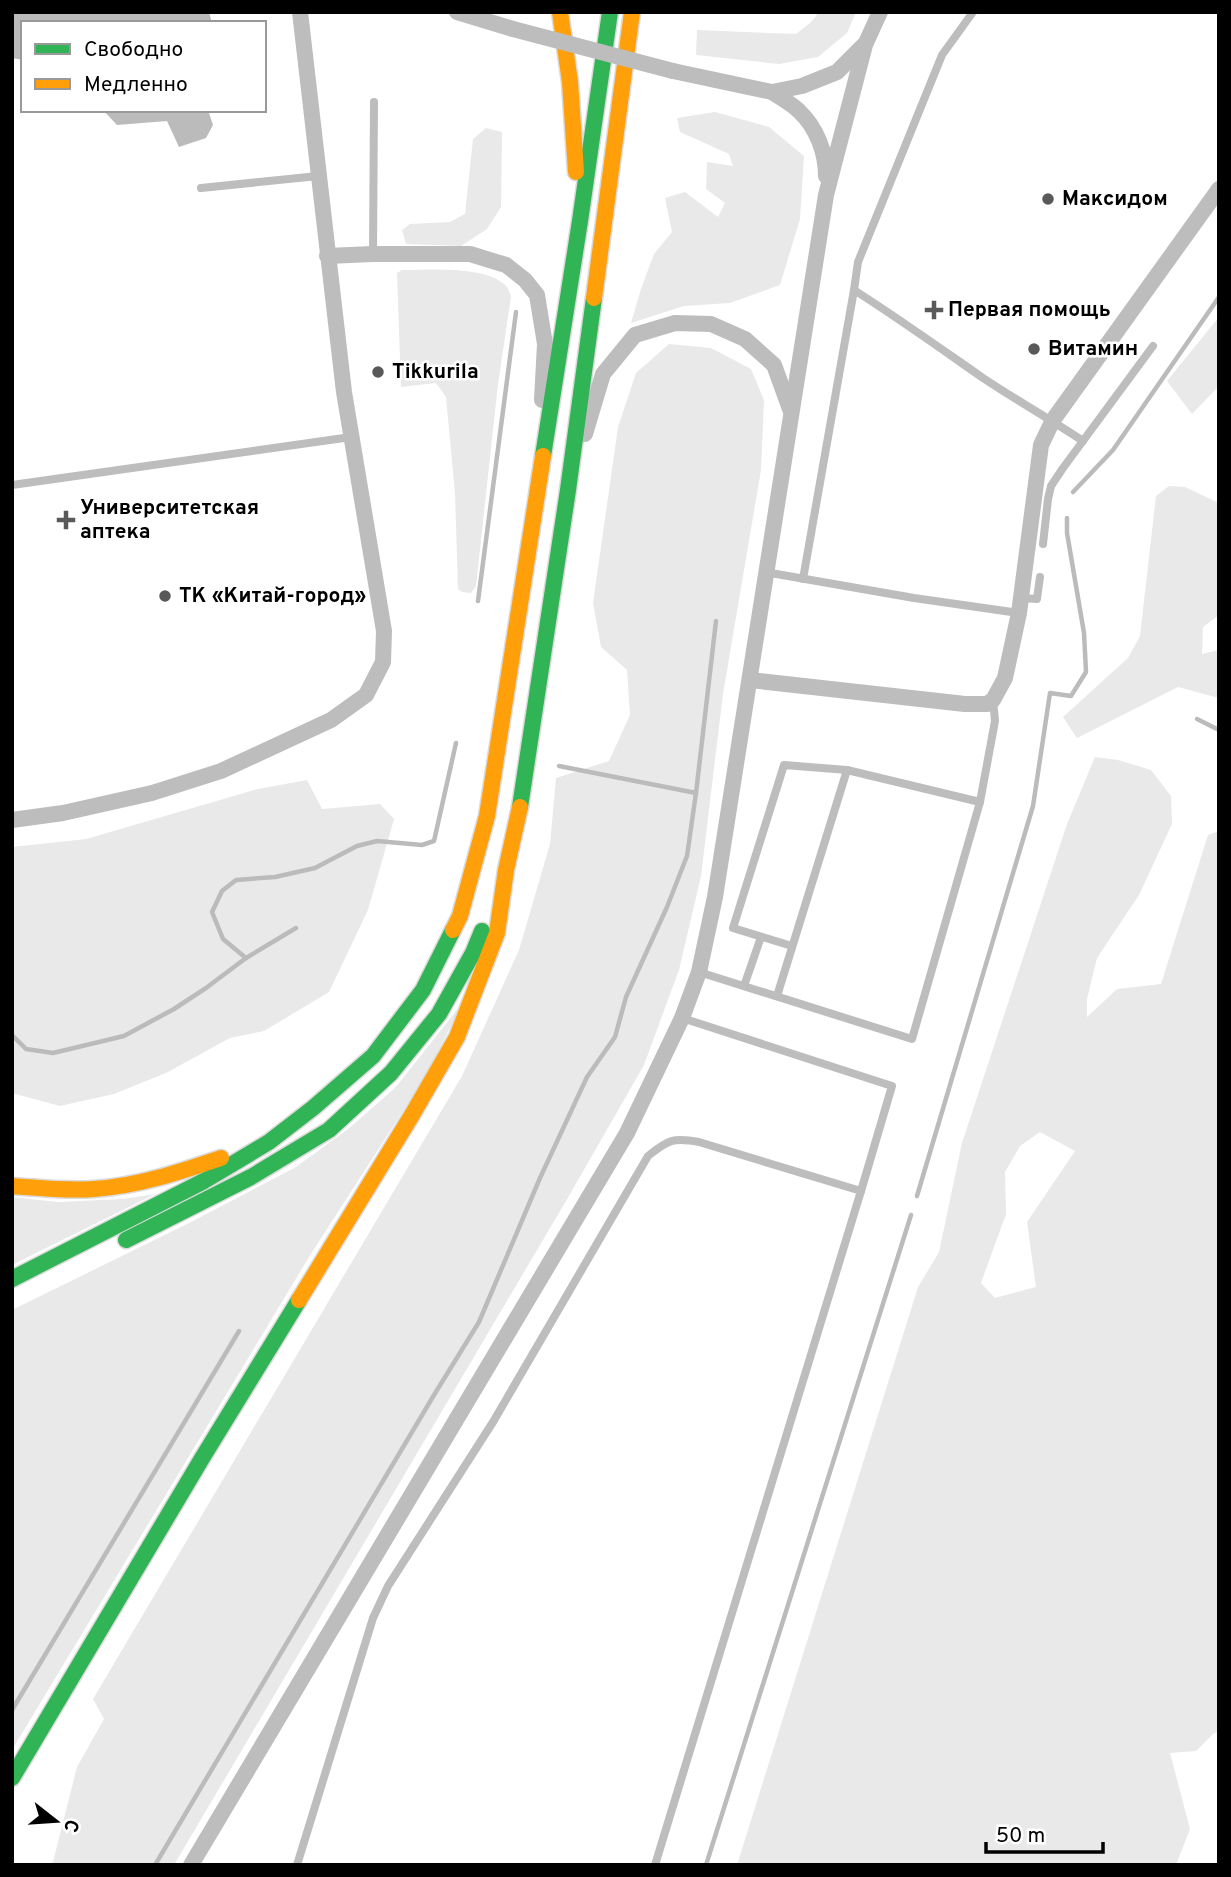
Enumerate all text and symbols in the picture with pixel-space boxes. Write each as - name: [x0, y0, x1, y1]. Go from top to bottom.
- legend: [21, 21, 266, 112]
- text: Свободно: [84, 37, 183, 64]
- text: Медленно: [84, 72, 188, 99]
- place label: Максидом: [1062, 186, 1168, 213]
- marker: Максидом: [1040, 191, 1056, 207]
- place label: Первая помощь: [948, 297, 1111, 324]
- marker: Первая помощь: [926, 302, 942, 318]
- place label: Витамин: [1048, 336, 1138, 363]
- marker: Витамин: [1026, 341, 1042, 357]
- place label: Tikkurila: [392, 359, 479, 386]
- marker: Tikkurila: [370, 364, 386, 380]
- place label: Университетская аптека: [80, 495, 259, 546]
- marker: Университетская аптека: [58, 512, 74, 528]
- place label: ТК «Китай-город»: [179, 583, 367, 610]
- marker: ТК «Китай-город»: [157, 588, 173, 604]
- north arrow: [21, 1786, 91, 1856]
- scale bar: [986, 1811, 1103, 1855]
- text: С: [57, 1816, 84, 1835]
- text: 50 m: [996, 1823, 1045, 1850]

